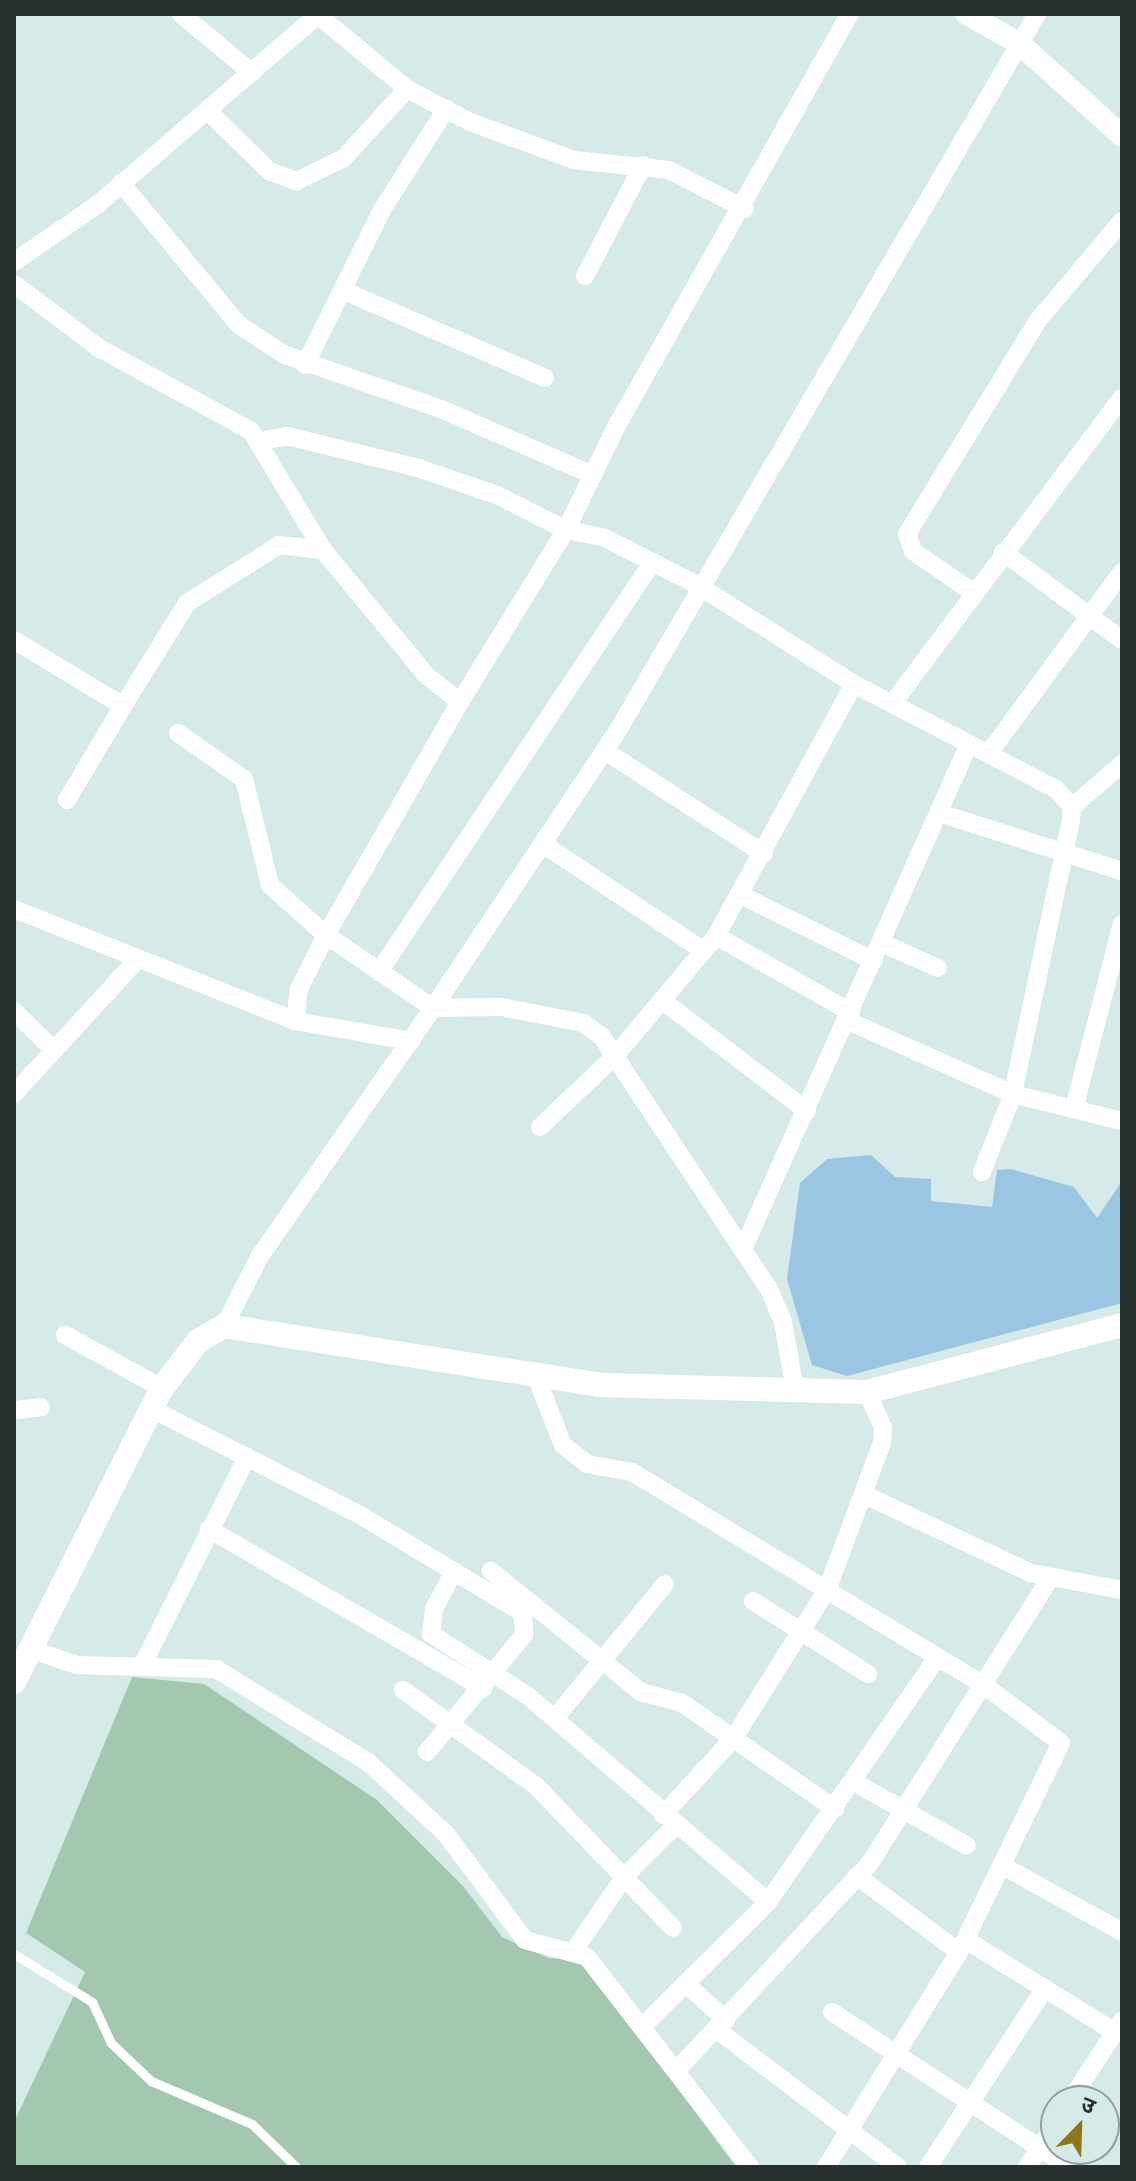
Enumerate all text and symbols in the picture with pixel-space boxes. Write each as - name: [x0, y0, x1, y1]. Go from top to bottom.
- north arrow: [1040, 2085, 1120, 2165]
- text: उ: [1077, 2089, 1100, 2120]

